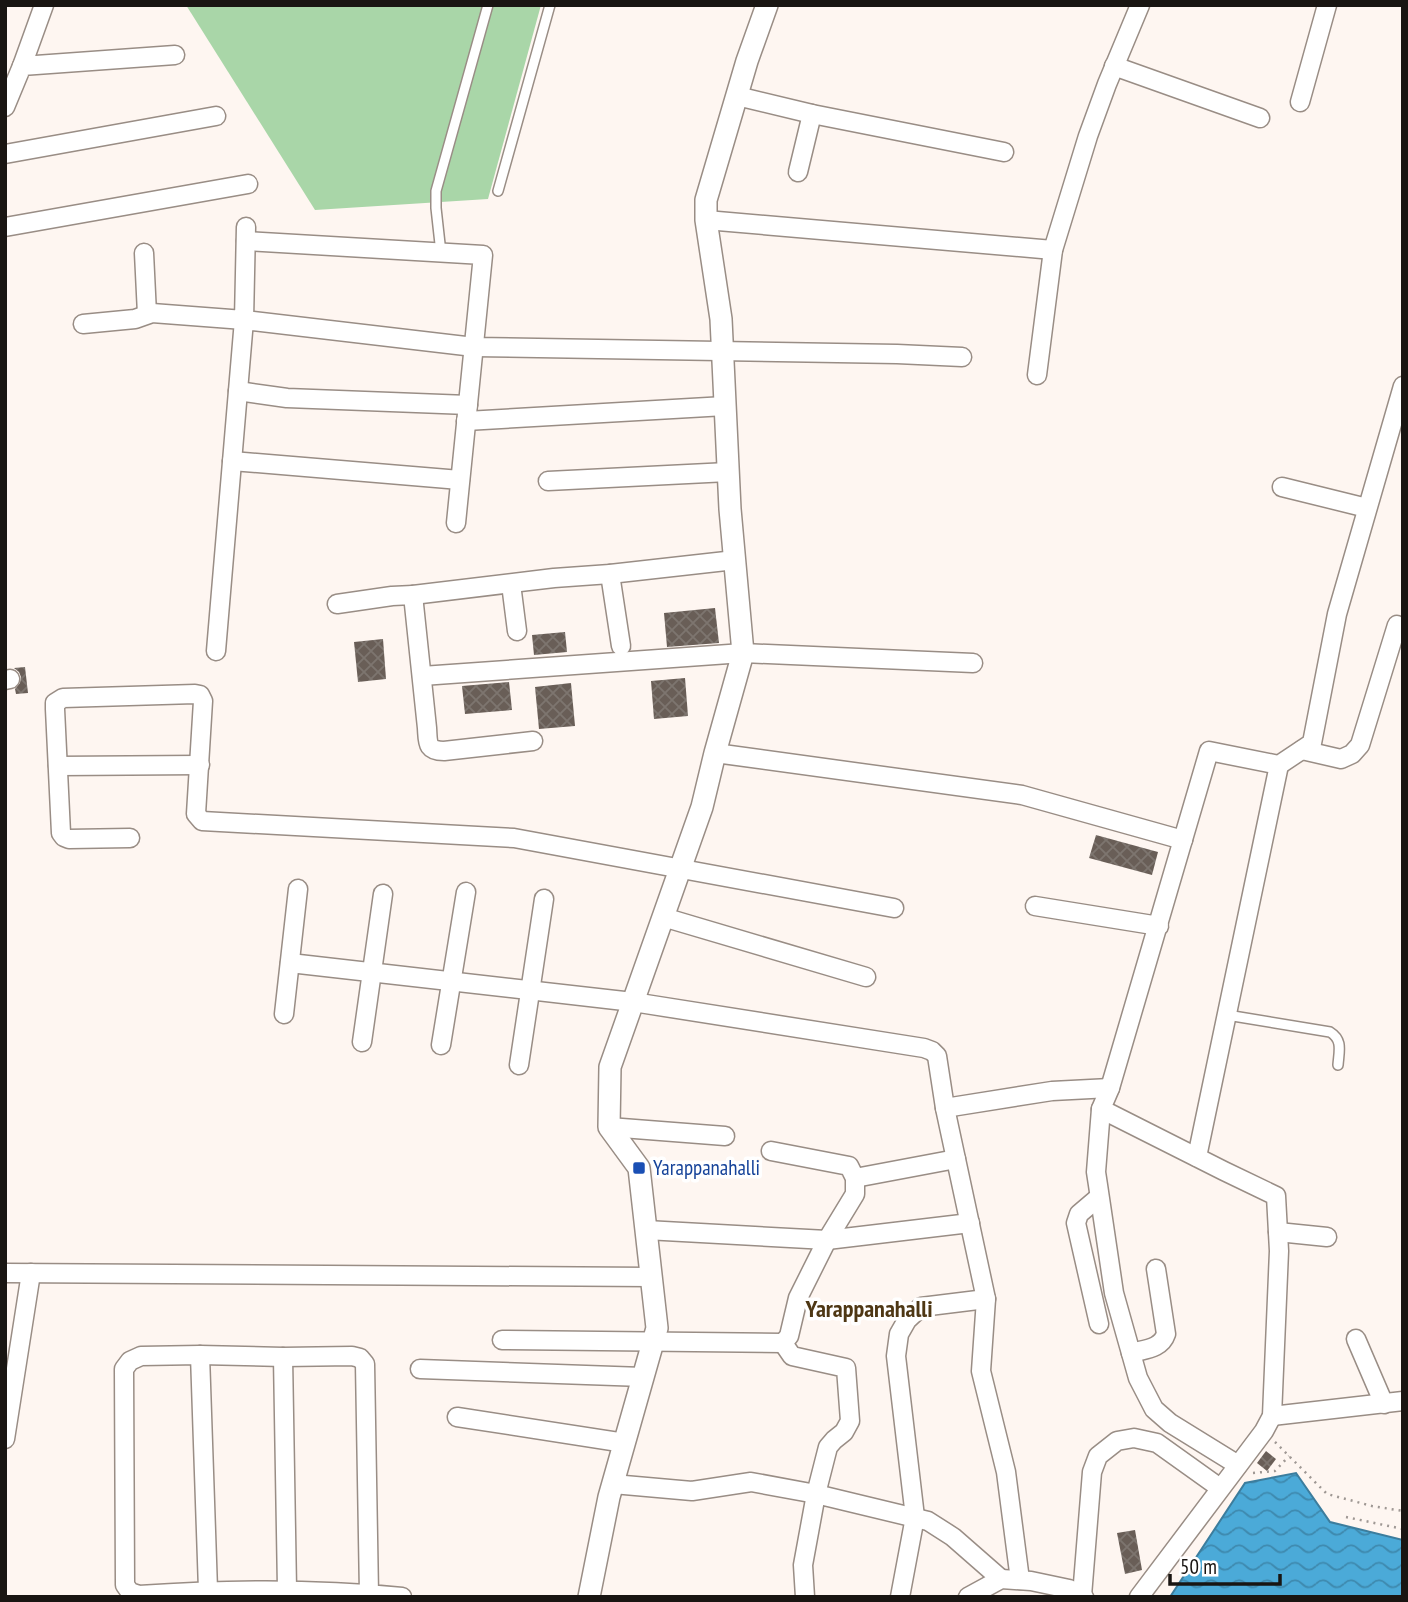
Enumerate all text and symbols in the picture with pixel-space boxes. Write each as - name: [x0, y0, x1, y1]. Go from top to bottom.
- place label: Yarappanahalli: [653, 1154, 760, 1181]
- marker: Yarappanahalli: [631, 1160, 647, 1176]
- district label: Yarappanahalli: [804, 1293, 933, 1324]
- scale bar: [1170, 1542, 1280, 1586]
- text: 50 m: [1180, 1553, 1217, 1580]

